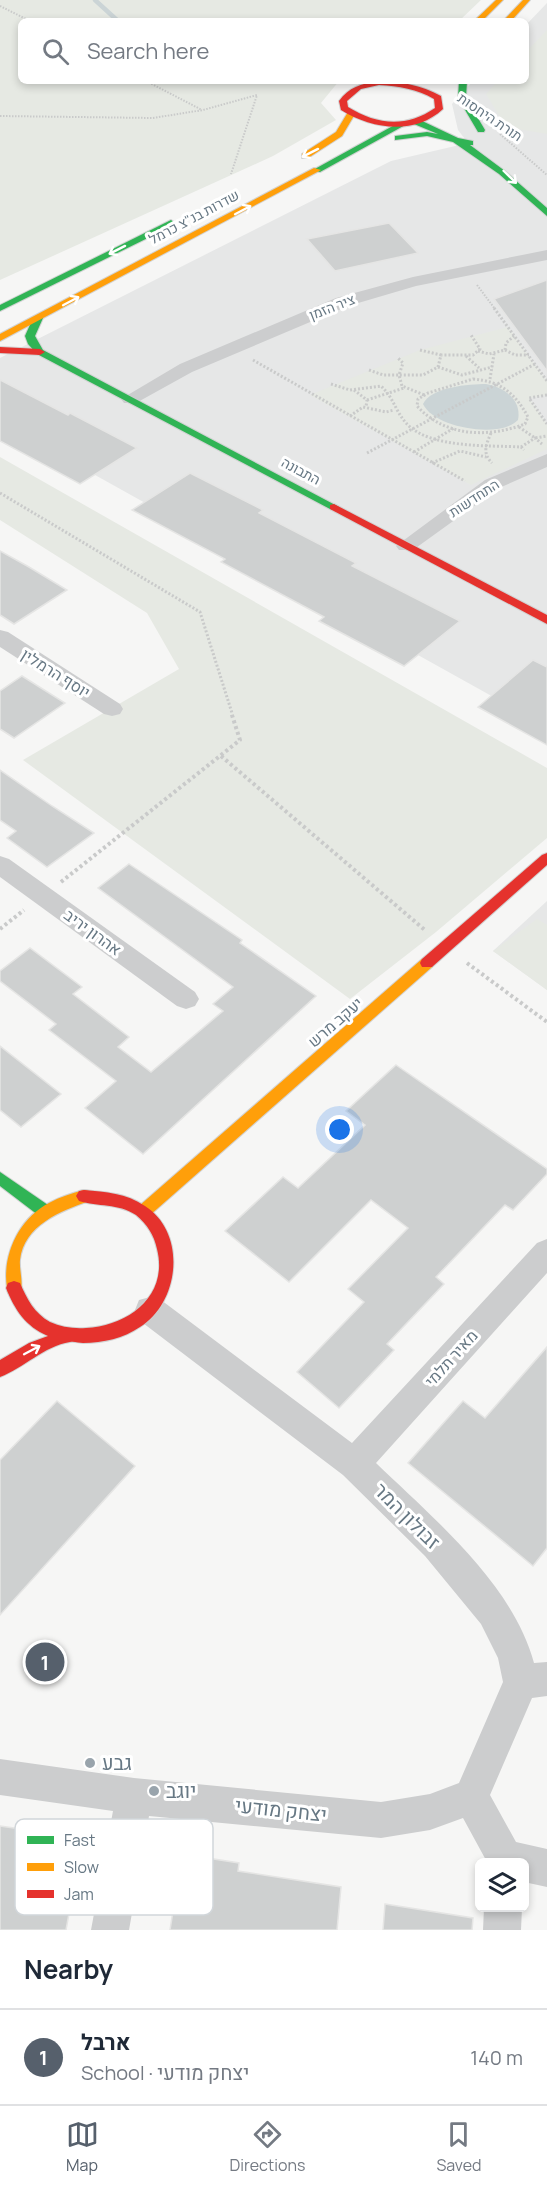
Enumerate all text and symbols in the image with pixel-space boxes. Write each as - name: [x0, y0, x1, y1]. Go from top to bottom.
- search box: [18, 18, 529, 84]
- icon: search: [39, 35, 72, 68]
- text: Search here: [87, 36, 209, 66]
- street label: תורת היחסות: [454, 88, 526, 145]
- one-way arrow: [302, 148, 320, 160]
- one-way arrow: [502, 169, 517, 184]
- street label: שדרות בנ"צ כרמל: [145, 185, 242, 248]
- one-way arrow: [234, 204, 251, 216]
- one-way arrow: [109, 245, 127, 256]
- street label: ציר הזמן: [306, 289, 358, 324]
- one-way arrow: [61, 295, 79, 306]
- street label: התבונה: [278, 452, 324, 489]
- street label: התחדשות: [445, 474, 503, 521]
- street label: יוסף הרמלין: [17, 643, 95, 703]
- street label: אהרון יריב: [60, 904, 126, 960]
- street label: יעקב מרש: [303, 992, 367, 1052]
- your location: [325, 1115, 354, 1144]
- street label: מאיר תלמי: [420, 1325, 482, 1391]
- one-way arrow: [23, 1344, 40, 1356]
- street label: זבולון המר: [368, 1477, 446, 1555]
- pin: 1: [26, 1640, 64, 1684]
- place label: גבע: [102, 1749, 132, 1776]
- marker: גבע: [83, 1756, 97, 1770]
- place label: יוגב: [166, 1777, 196, 1804]
- marker: יוגב: [147, 1784, 161, 1798]
- street label: יצחק מודעי: [234, 1791, 328, 1828]
- legend: [15, 1819, 213, 1915]
- text: Fast: [64, 1829, 95, 1851]
- text: Slow: [64, 1856, 99, 1878]
- map controls: [475, 1858, 529, 1912]
- button: layers: [475, 1858, 529, 1912]
- text: Jam: [64, 1883, 94, 1905]
- text: Nearby: [24, 1951, 113, 1987]
- text: ארבל: [81, 2027, 131, 2057]
- text: 1: [39, 2044, 48, 2071]
- text: 140 m: [470, 2044, 523, 2071]
- text: School · יצחק מודעי: [81, 2059, 249, 2086]
- tab: Map: [66, 2118, 99, 2176]
- tab: Directions: [230, 2118, 305, 2176]
- tab: Saved: [436, 2118, 481, 2176]

